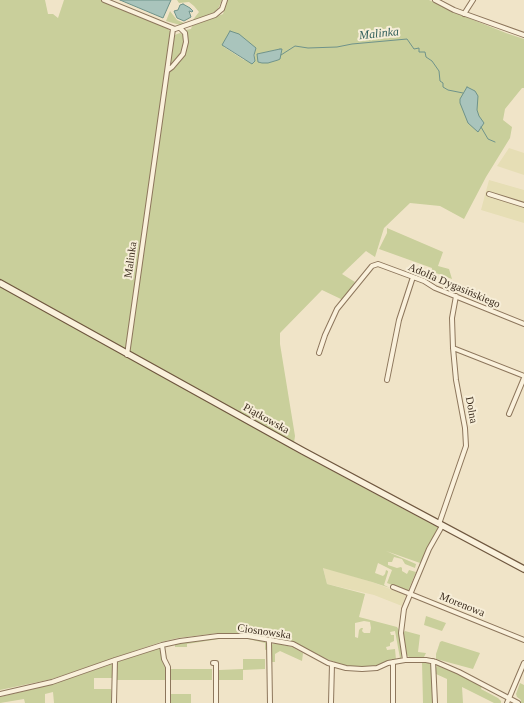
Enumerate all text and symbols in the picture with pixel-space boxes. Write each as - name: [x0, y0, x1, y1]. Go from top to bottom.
- water label: Malinka: [358, 25, 400, 43]
- street label: Malinka: [122, 241, 140, 279]
- street label: Adolfa Dygasińskiego: [406, 261, 502, 311]
- street label: Dolna: [462, 396, 480, 424]
- street label: Piątkowska: [241, 401, 291, 437]
- street label: Morenowa: [437, 590, 487, 620]
- street label: Ciosnowska: [236, 622, 292, 642]

